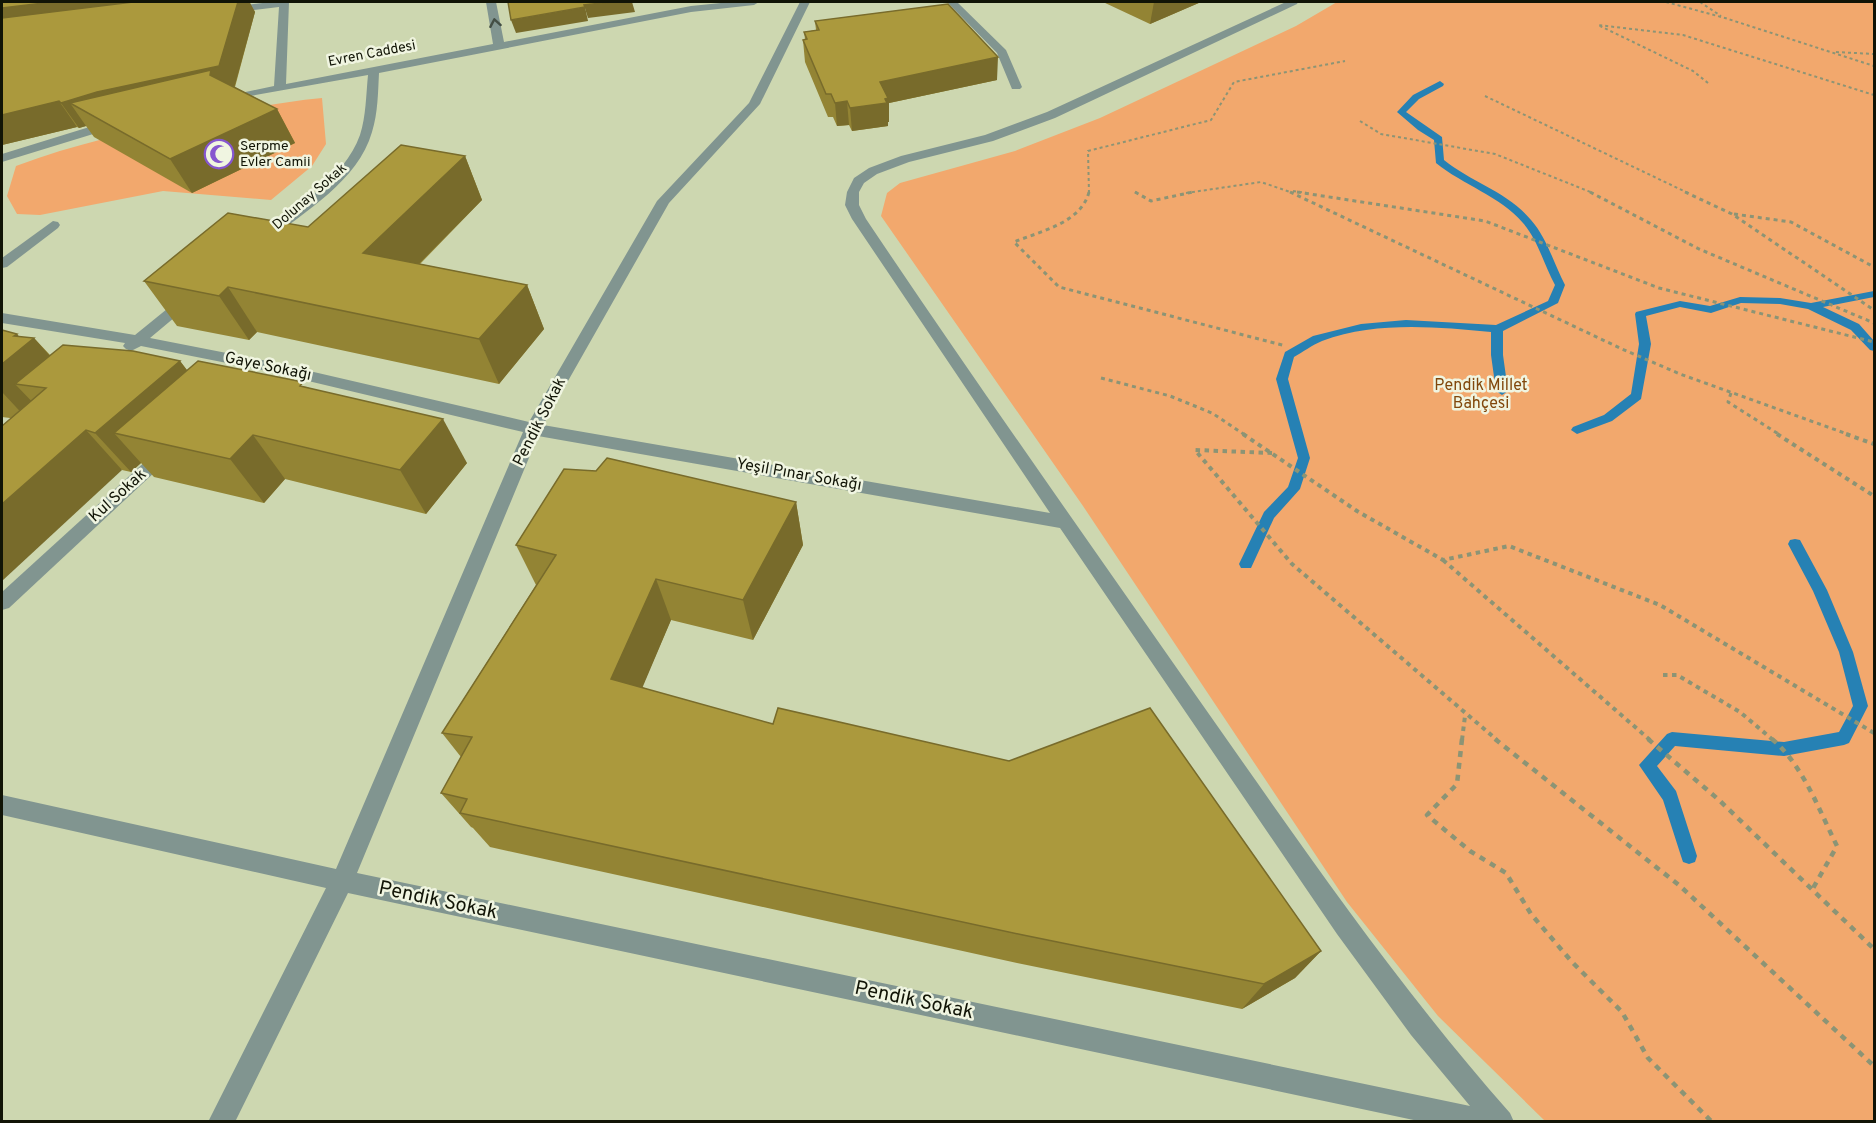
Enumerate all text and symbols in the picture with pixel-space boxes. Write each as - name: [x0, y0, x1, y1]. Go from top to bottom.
- one-way arrow: [489, 19, 502, 29]
- street label: Evren Caddesi: [327, 37, 417, 71]
- mosque icon: Serpme Evler Camii: [203, 138, 235, 170]
- place label: Serpme Evler Camii: [240, 138, 310, 171]
- street label: Dolunay Sokak: [269, 160, 351, 234]
- street label: Gaye Sokağı: [223, 348, 313, 386]
- street label: Pendik Sokak: [509, 374, 571, 470]
- park label: Pendik Millet Bahçesi: [1434, 376, 1528, 414]
- street label: Yeşil Pınar Sokağı: [735, 454, 863, 496]
- street label: Kul Sokak: [85, 465, 151, 527]
- street label: Pendik Sokak: [376, 876, 500, 926]
- street label: Pendik Sokak: [852, 976, 976, 1026]

